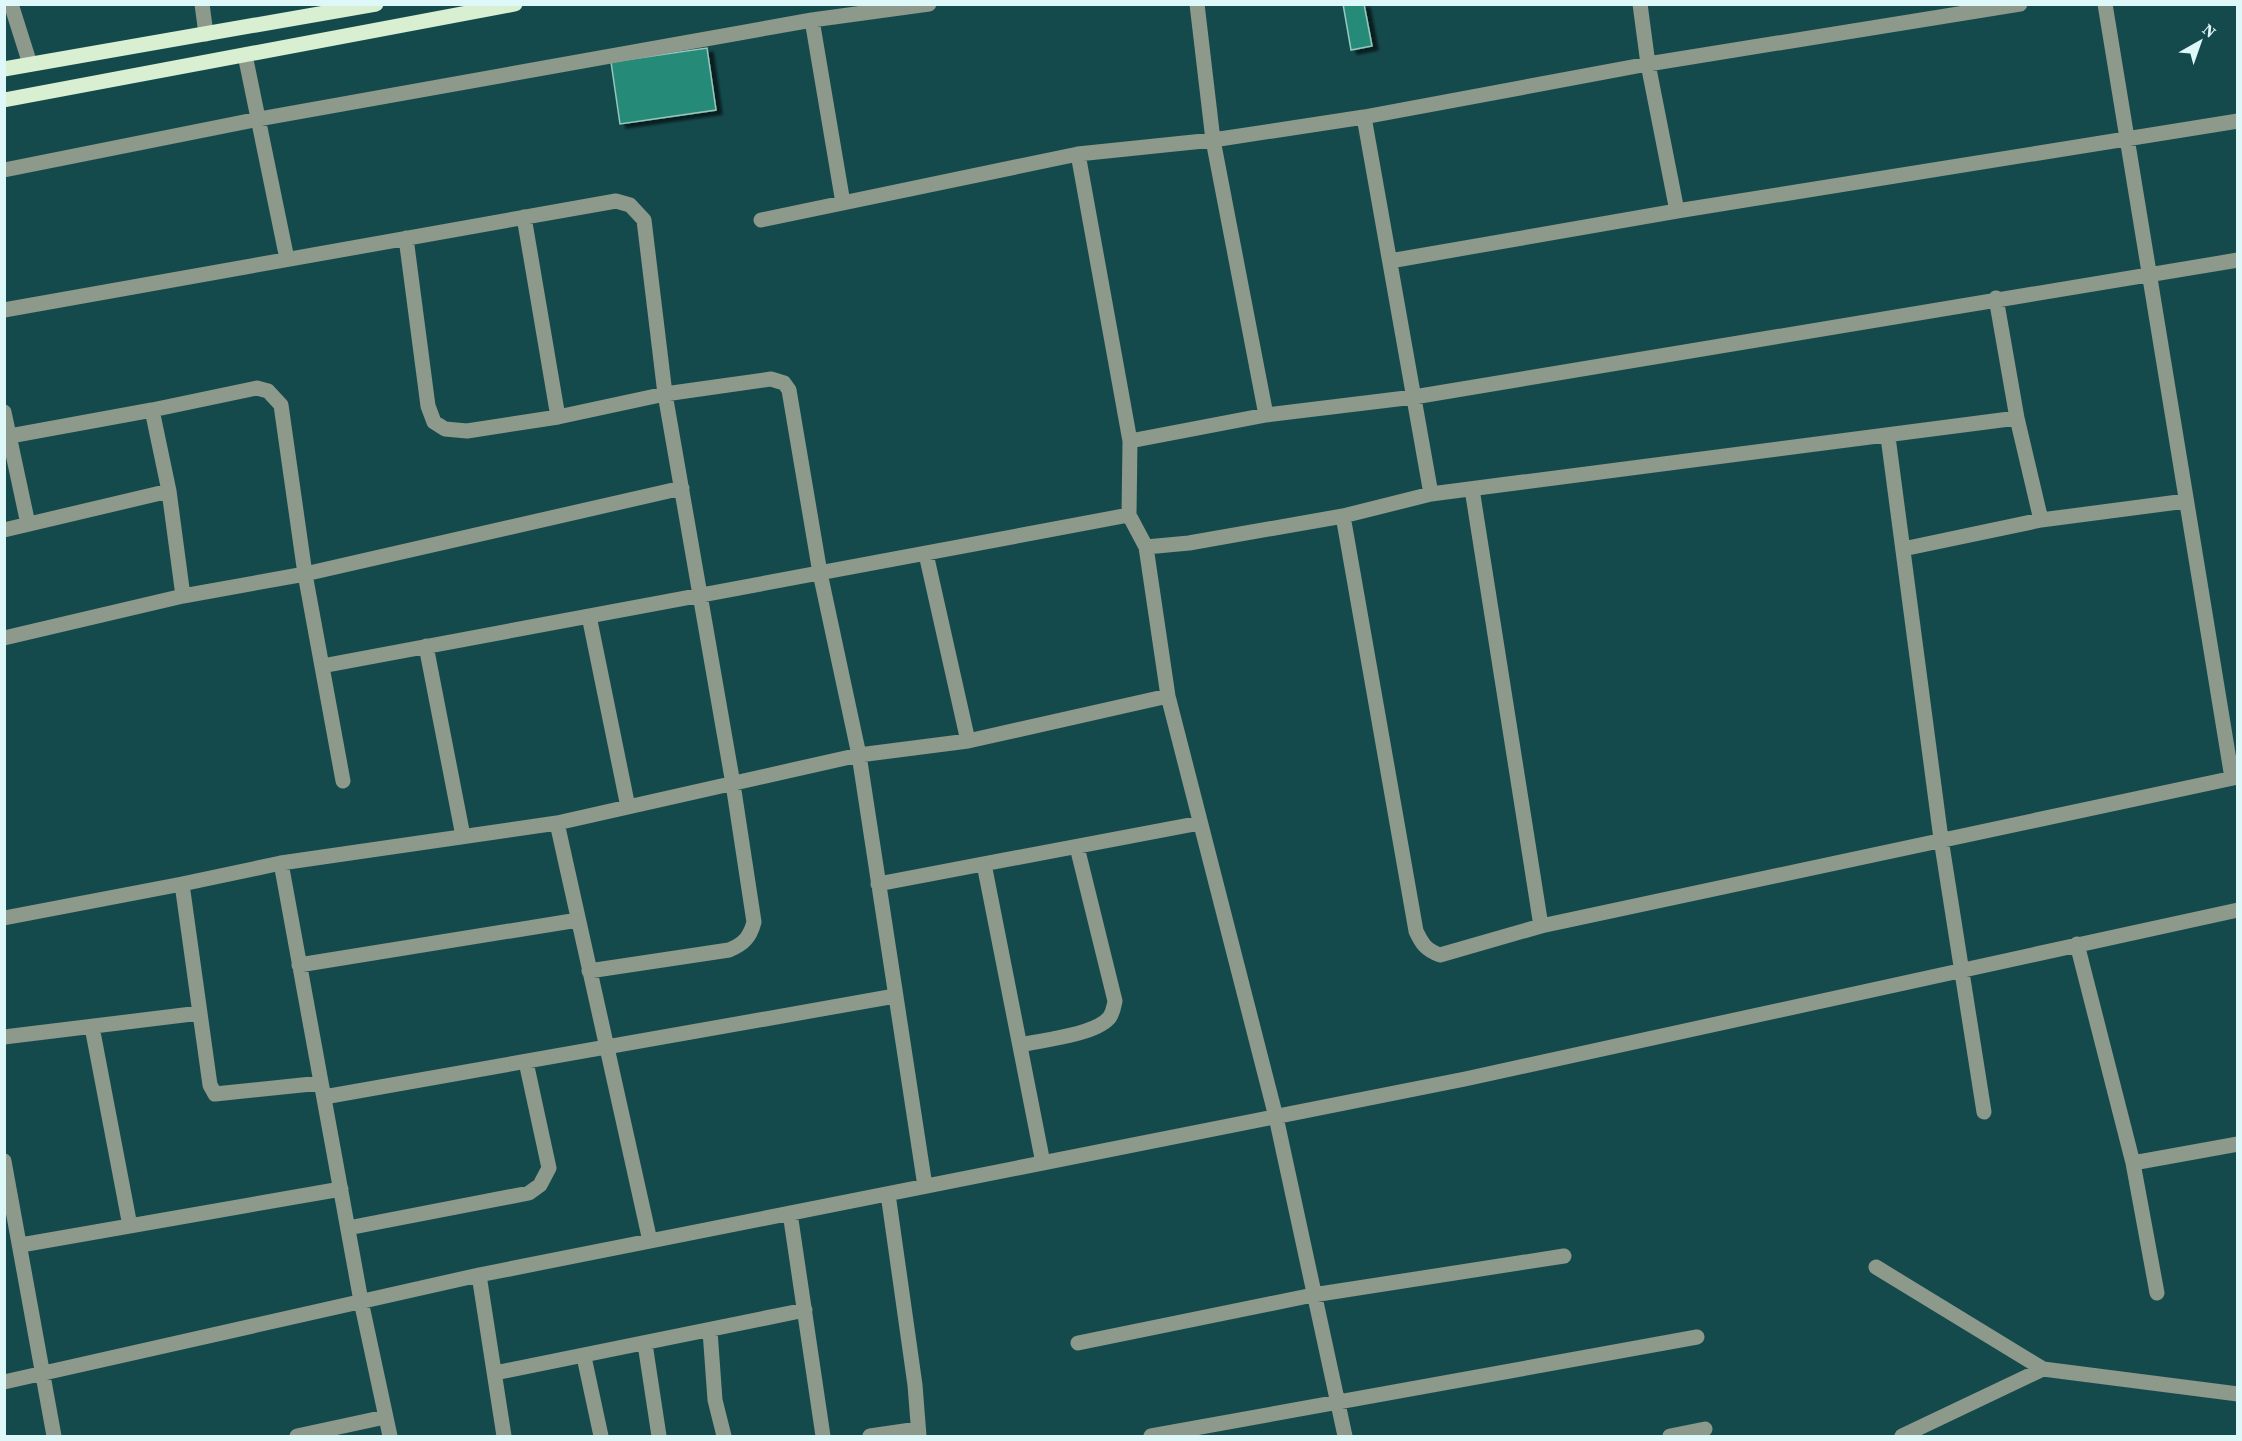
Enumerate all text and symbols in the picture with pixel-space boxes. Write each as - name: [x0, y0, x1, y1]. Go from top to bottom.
- north arrow: [2170, 12, 2230, 72]
- text: N: [2198, 18, 2221, 43]

